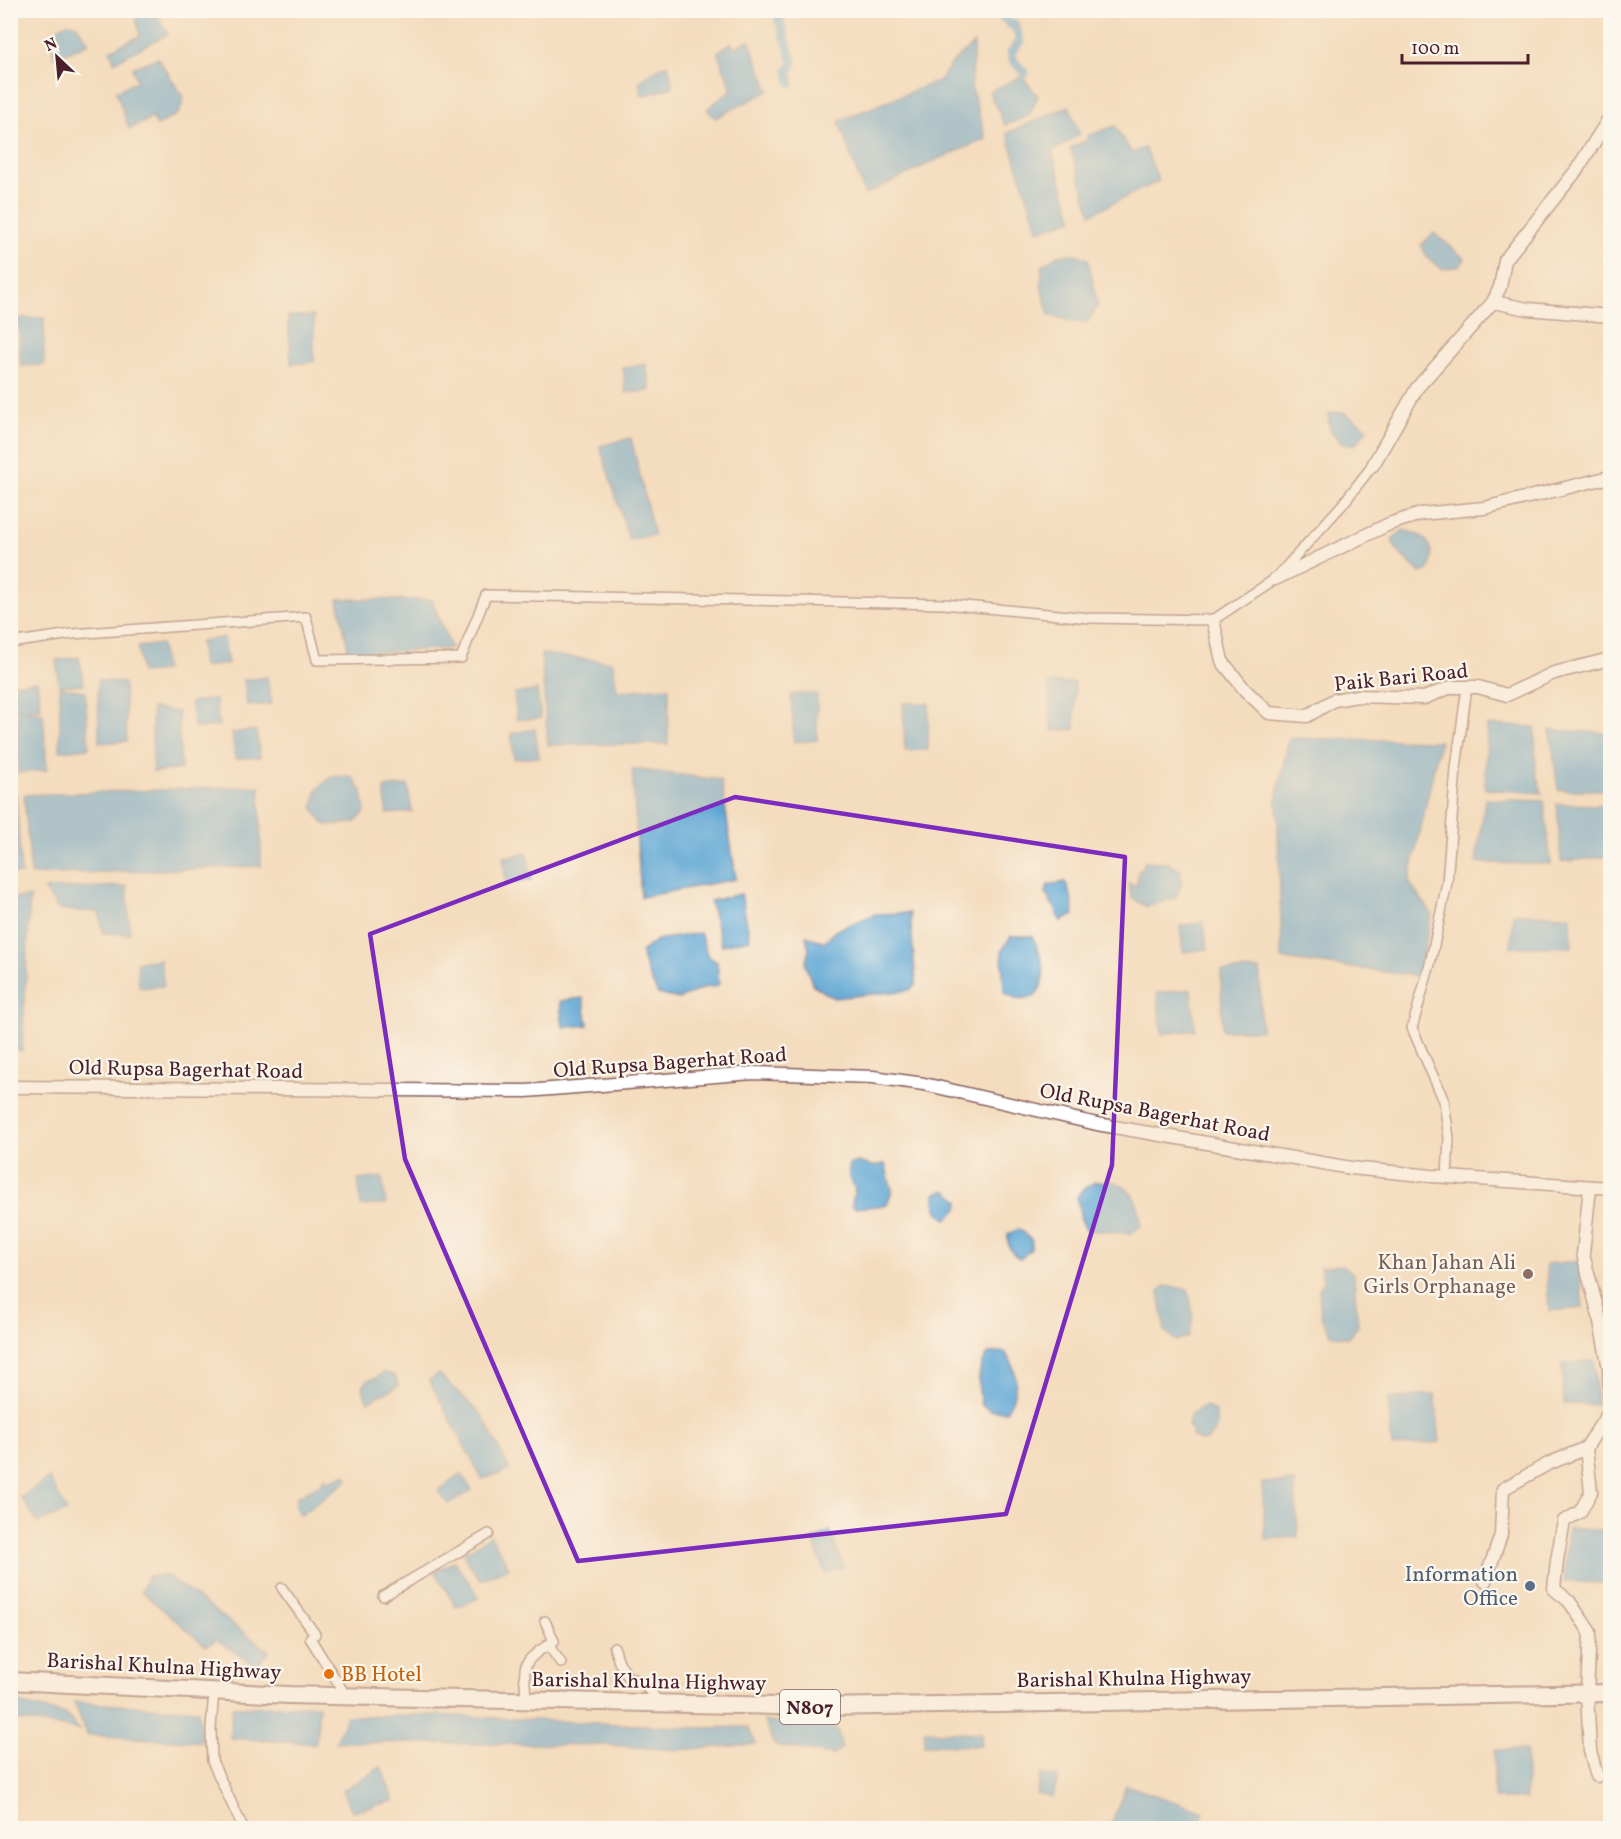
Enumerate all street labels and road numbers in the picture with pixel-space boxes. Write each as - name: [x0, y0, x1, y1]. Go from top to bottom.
- street label: Paik Bari Road: [1333, 657, 1470, 700]
- street label: Old Rupsa Bagerhat Road: [552, 1041, 788, 1086]
- street label: Old Rupsa Bagerhat Road: [69, 1054, 303, 1087]
- street label: Old Rupsa Bagerhat Road: [1037, 1077, 1272, 1150]
- street label: Barishal Khulna Highway: [46, 1647, 283, 1688]
- street label: Barishal Khulna Highway: [1016, 1663, 1252, 1696]
- street label: Barishal Khulna Highway: [531, 1666, 767, 1699]
- road number: N807: [780, 1690, 840, 1724]

